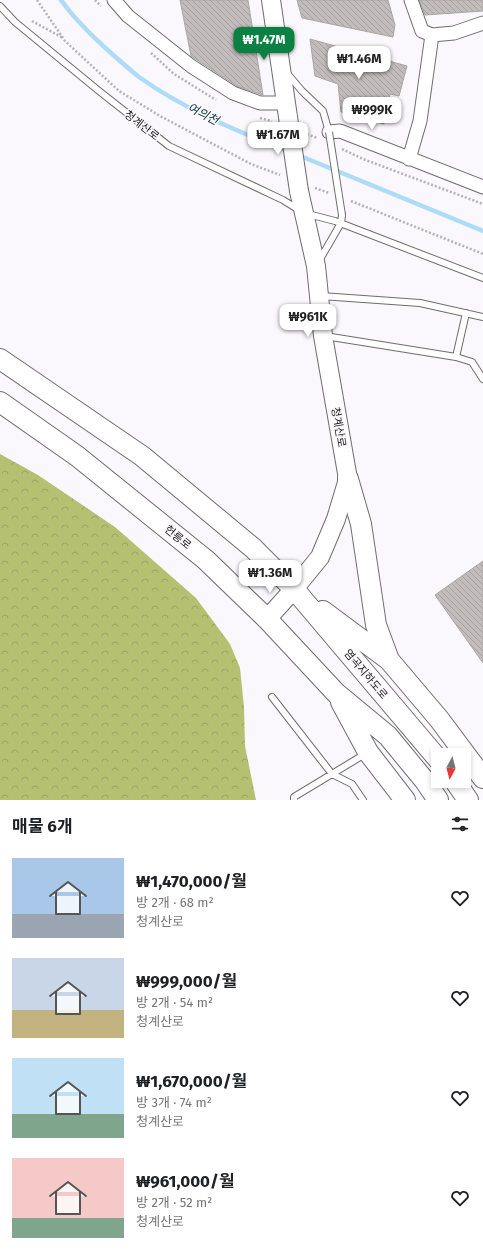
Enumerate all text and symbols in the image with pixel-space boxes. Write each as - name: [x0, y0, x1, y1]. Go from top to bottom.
- pin: ₩1.47M: [231, 27, 297, 61]
- text: ₩1.47M: [242, 32, 286, 47]
- pin: ₩1.46M: [326, 46, 392, 80]
- text: ₩1.46M: [337, 51, 381, 66]
- pin: ₩999K: [344, 97, 400, 131]
- water label: 여의천: [185, 100, 223, 129]
- text: ₩999K: [351, 102, 393, 117]
- street label: 청계산로: [122, 108, 162, 143]
- pin: ₩1.67M: [245, 122, 311, 156]
- text: ₩1.67M: [256, 127, 300, 142]
- pin: ₩961K: [280, 304, 336, 338]
- text: ₩961K: [288, 309, 328, 324]
- street label: 청계산로: [329, 406, 348, 448]
- street label: 헌릉로: [162, 523, 194, 552]
- pin: ₩1.36M: [237, 560, 303, 594]
- text: ₩1.36M: [248, 565, 292, 580]
- street label: 염곡지하도로: [341, 647, 390, 702]
- north arrow: [431, 748, 471, 788]
- map controls: [431, 748, 471, 788]
- icon: filters: [449, 813, 471, 835]
- text: 매물 6개: [12, 816, 73, 837]
- text: ₩1,470,000/월: [136, 871, 247, 892]
- icon: home: [44, 874, 92, 922]
- icon: heart: [449, 887, 471, 909]
- text: 방 2개 · 68 m²: [136, 895, 214, 910]
- text: 청계산로: [136, 914, 184, 929]
- text: ₩999,000/월: [136, 971, 237, 992]
- icon: home: [44, 974, 92, 1022]
- icon: heart: [449, 987, 471, 1009]
- text: 방 2개 · 54 m²: [136, 995, 213, 1010]
- text: 청계산로: [136, 1014, 184, 1029]
- text: ₩1,670,000/월: [136, 1071, 247, 1092]
- icon: home: [44, 1074, 92, 1122]
- icon: heart: [449, 1087, 471, 1109]
- text: 방 3개 · 74 m²: [136, 1095, 212, 1110]
- text: 청계산로: [136, 1114, 184, 1129]
- text: ₩961,000/월: [136, 1171, 235, 1192]
- icon: home: [44, 1174, 92, 1222]
- icon: heart: [449, 1187, 471, 1209]
- text: 방 2개 · 52 m²: [136, 1195, 212, 1210]
- text: 청계산로: [136, 1214, 184, 1229]

